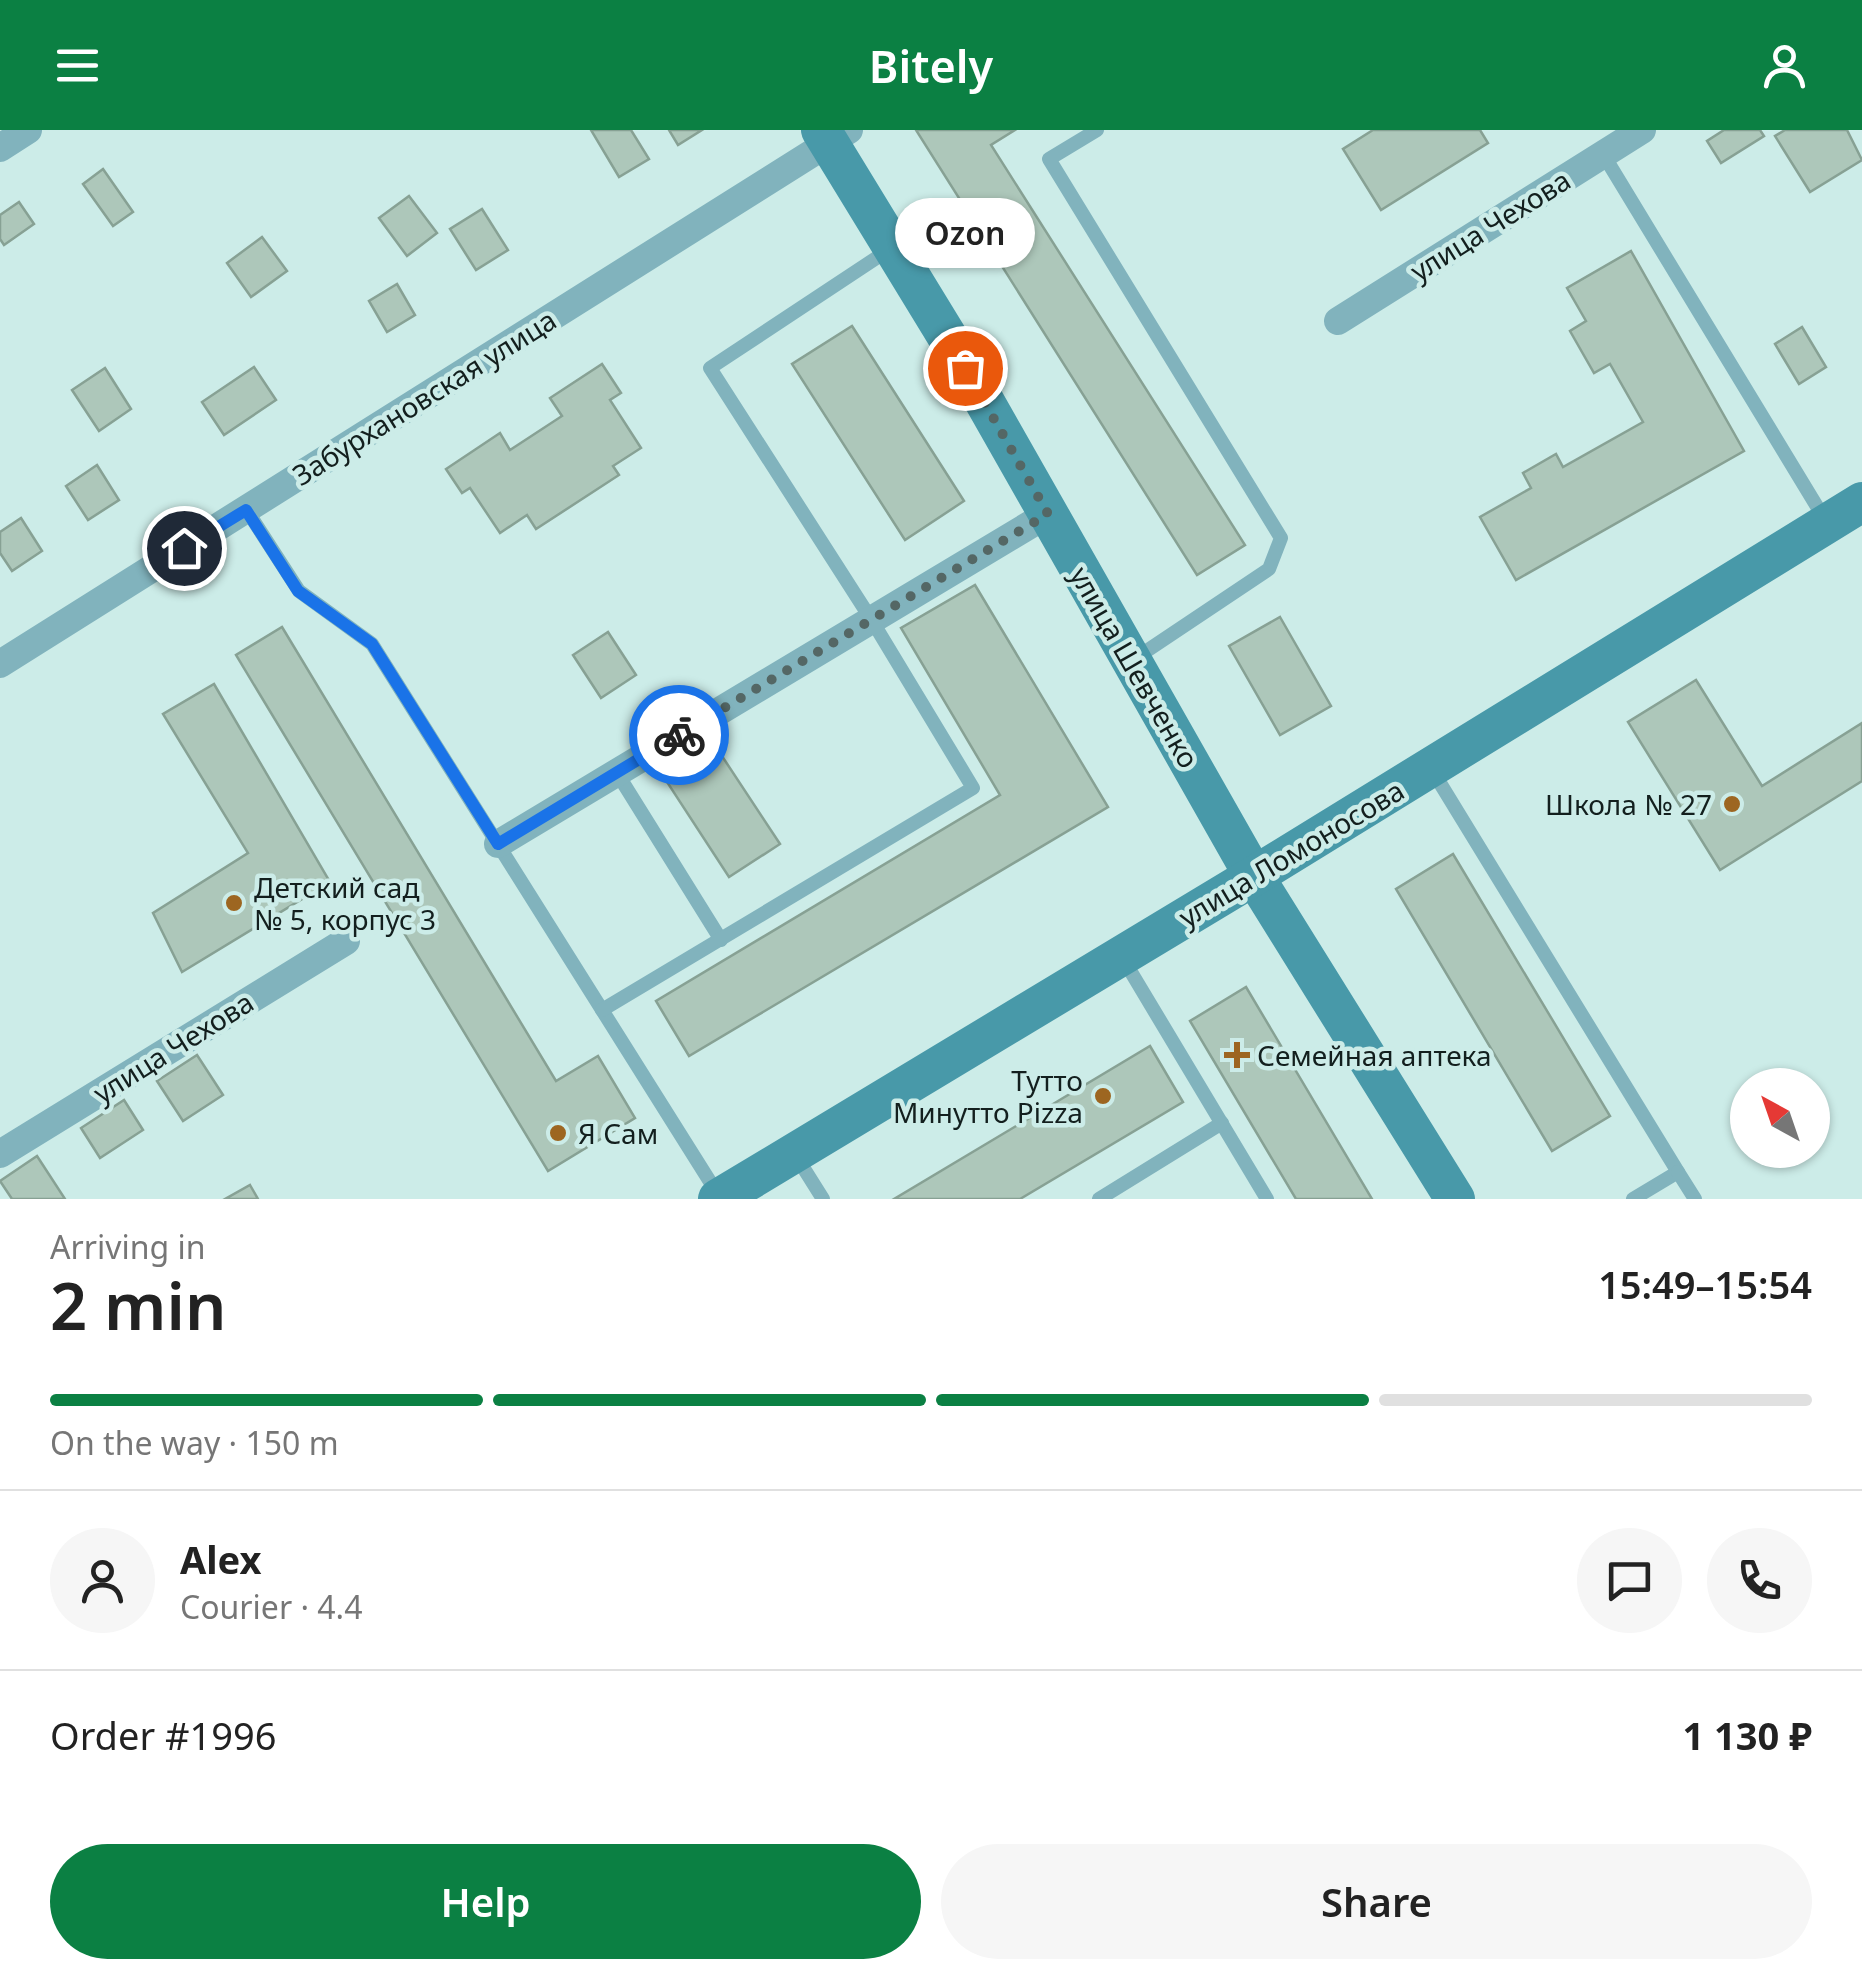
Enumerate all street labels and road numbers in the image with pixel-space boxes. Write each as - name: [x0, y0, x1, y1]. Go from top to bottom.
- street label: улица Чехова: [1403, 161, 1577, 289]
- street label: Забурхановская улица: [285, 300, 563, 494]
- street label: улица Шевченко: [1062, 559, 1208, 775]
- street label: улица Ломоносова: [1171, 771, 1411, 935]
- street label: улица Чехова: [86, 983, 260, 1111]

